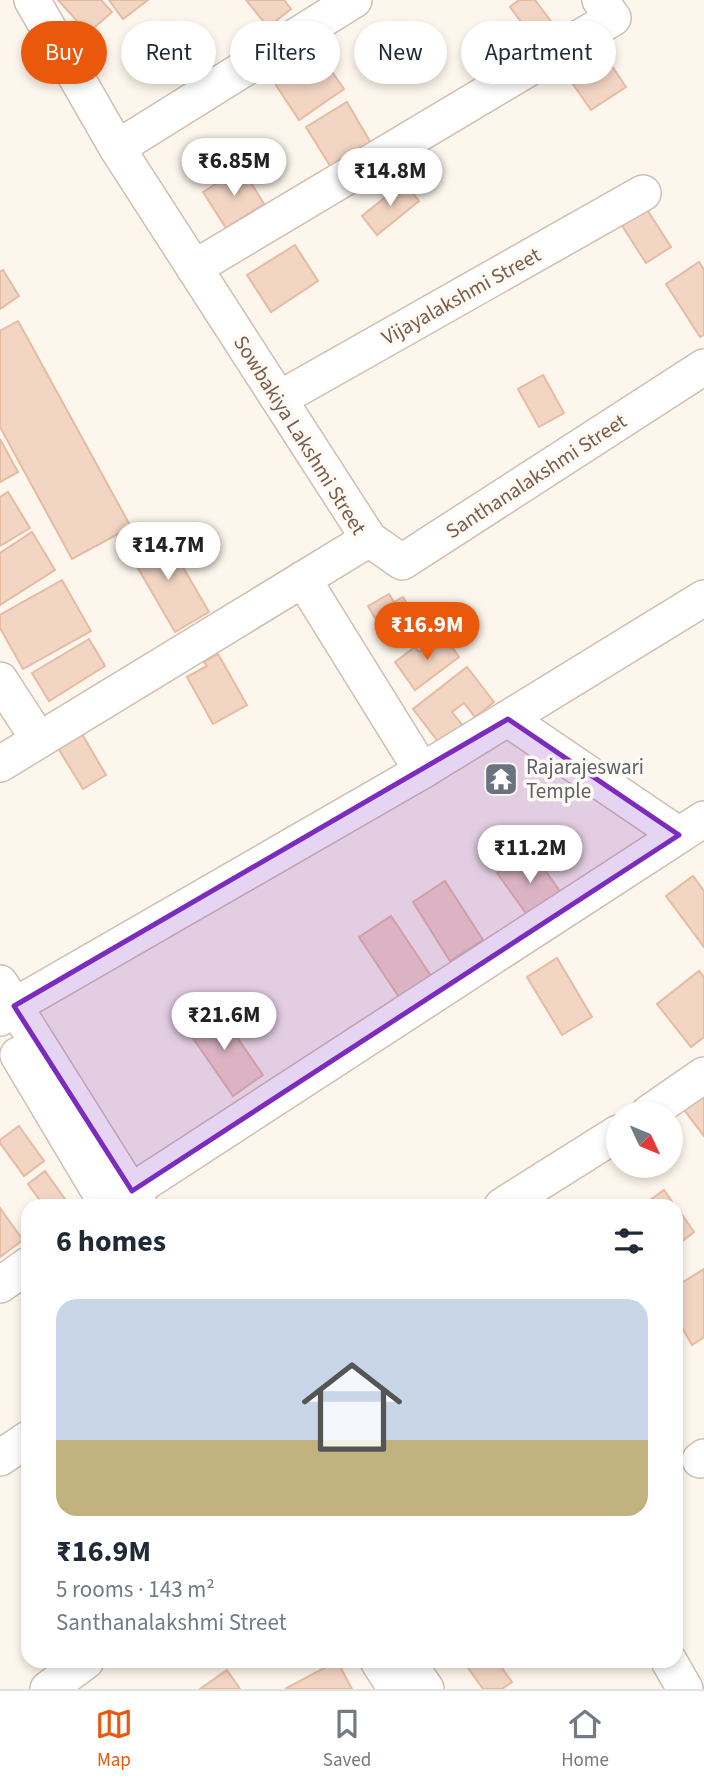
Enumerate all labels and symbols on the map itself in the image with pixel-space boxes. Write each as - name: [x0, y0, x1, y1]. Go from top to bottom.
- pin: ₹6.85M: [177, 138, 291, 198]
- pin: ₹14.8M: [333, 148, 447, 208]
- street label: Vijayalakshmi Street: [376, 240, 546, 352]
- street label: Sowbakiya Lakshmi Street: [226, 329, 374, 541]
- street label: Santhanalakshmi Street: [440, 406, 632, 546]
- pin: ₹14.7M: [111, 522, 225, 582]
- pin: ₹16.9M: [370, 602, 484, 662]
- place label: Rajarajeswari Temple: [526, 752, 644, 806]
- temple icon: Rajarajeswari Temple: [482, 760, 520, 798]
- pin: ₹11.2M: [473, 826, 587, 885]
- pin: ₹21.6M: [167, 992, 281, 1052]
- north arrow: [606, 1101, 682, 1178]

